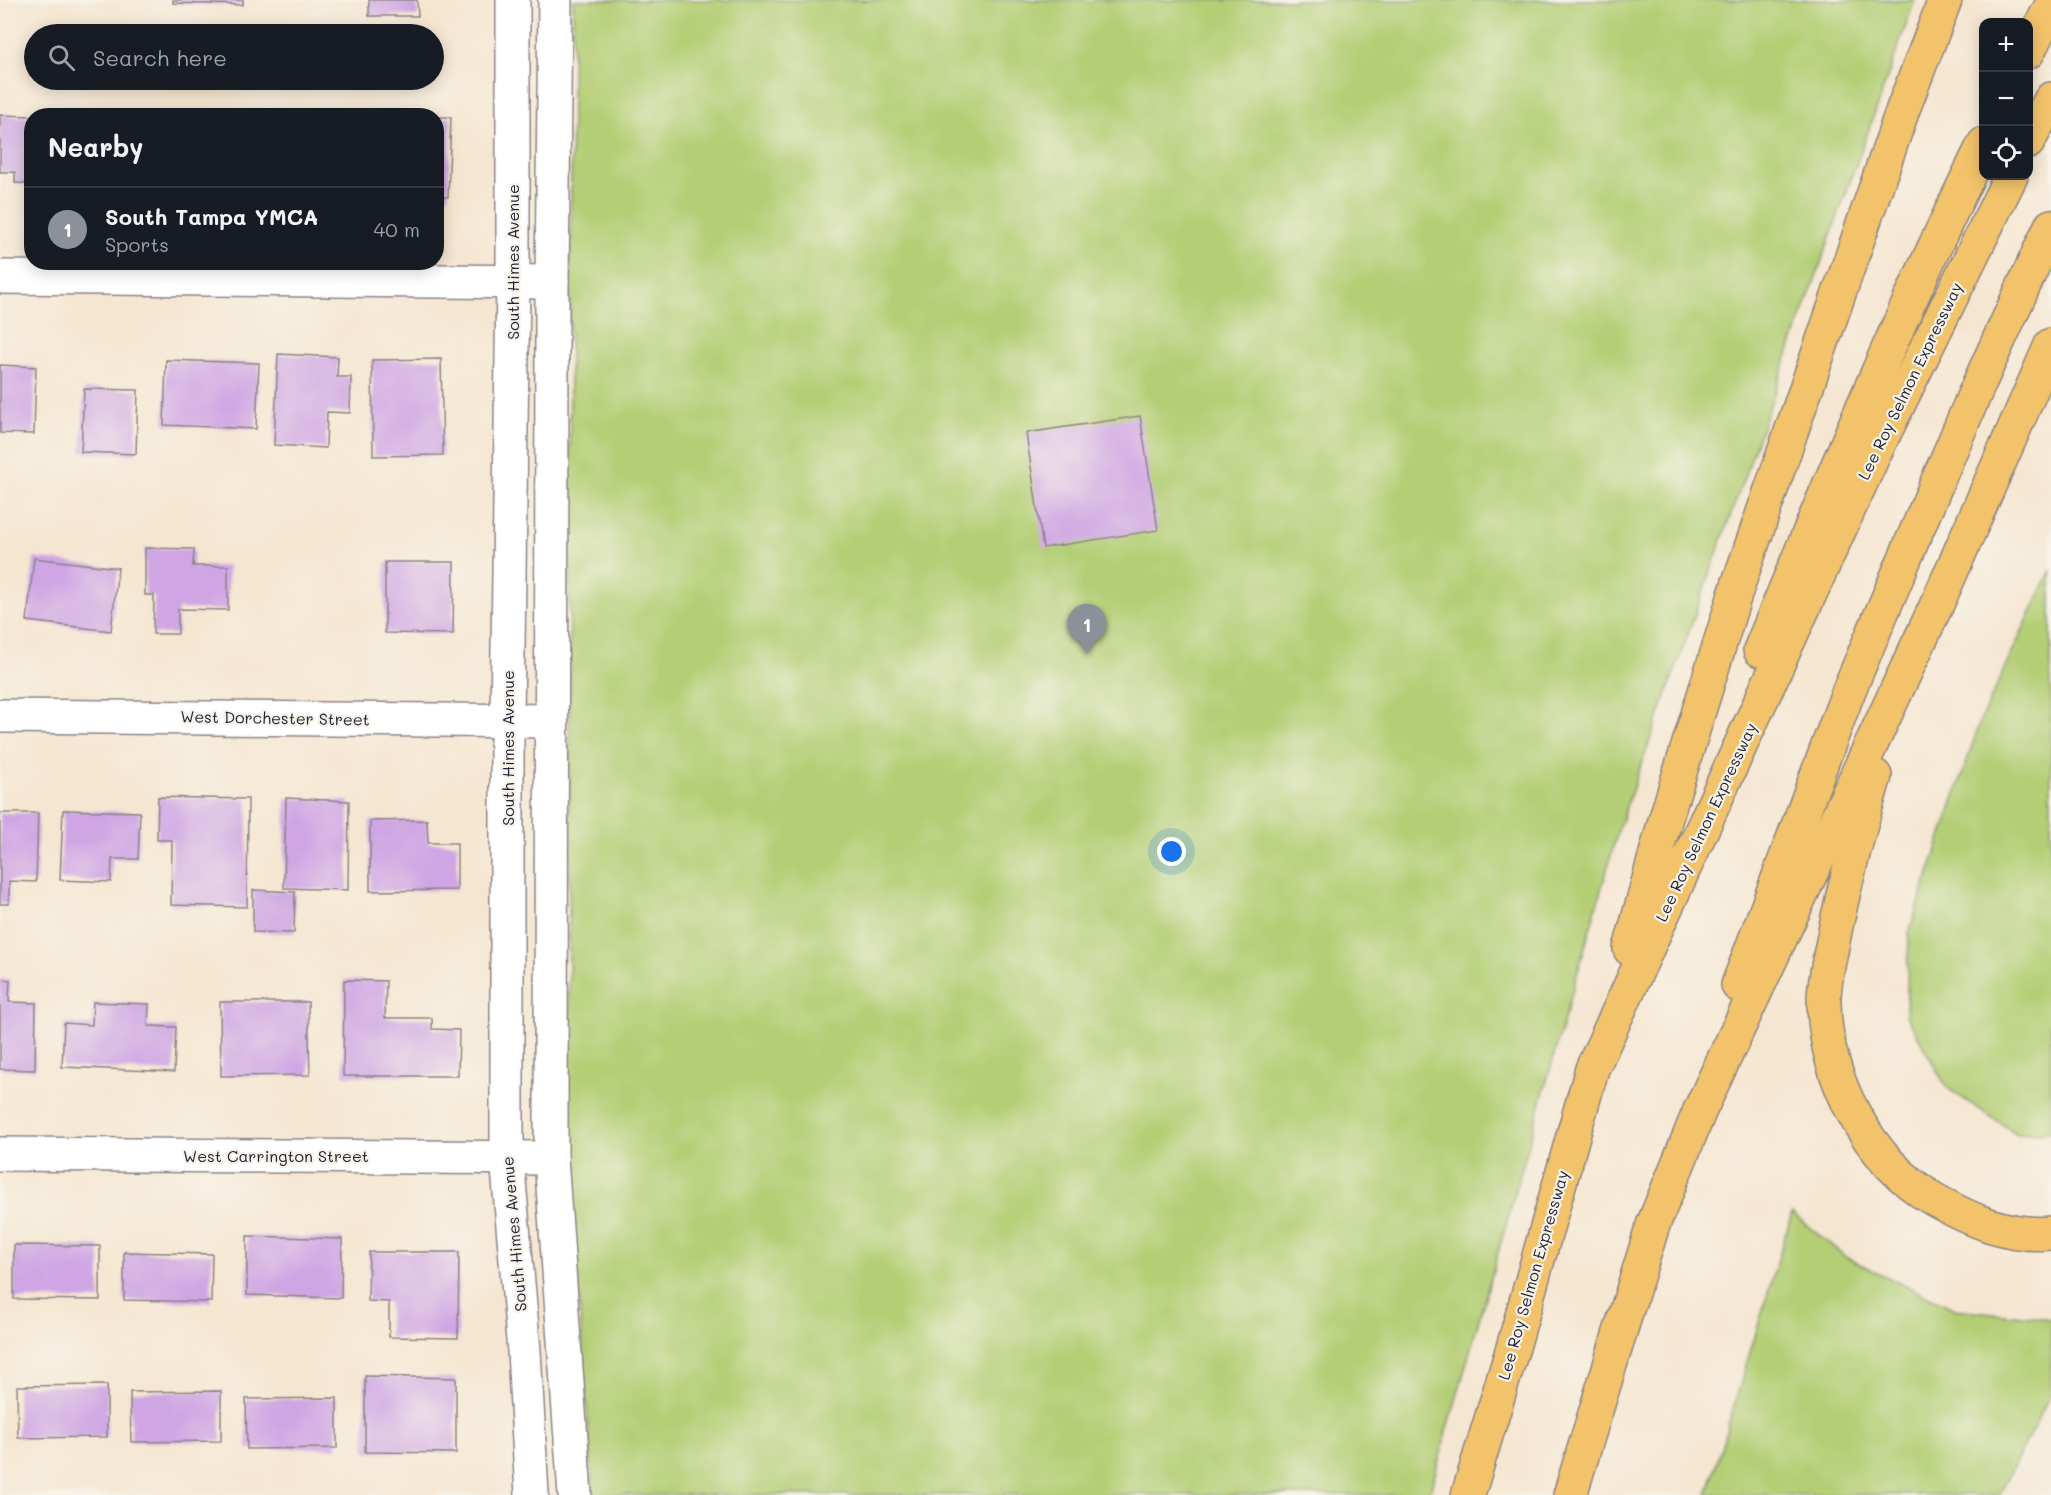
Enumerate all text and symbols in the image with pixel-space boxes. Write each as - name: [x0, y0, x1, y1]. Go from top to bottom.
- map controls: [1979, 18, 2033, 180]
- button: +: [1979, 18, 2033, 72]
- search box: [24, 24, 444, 90]
- icon: search: [45, 41, 78, 74]
- text: Search here: [93, 43, 227, 72]
- button: −: [1979, 72, 2033, 126]
- button: locate: [1979, 126, 2033, 180]
- text: Nearby: [48, 130, 143, 164]
- street label: South Himes Avenue: [502, 184, 523, 340]
- text: South Tampa YMCA: [105, 202, 318, 231]
- text: 1: [63, 216, 72, 242]
- text: 40 m: [374, 216, 420, 242]
- text: Sports: [105, 231, 169, 257]
- street label: Lee Roy Selmon Expressway: [1853, 279, 1967, 483]
- pin: 1: [1068, 604, 1106, 654]
- street label: South Himes Avenue: [497, 670, 518, 826]
- street label: West Dorchester Street: [180, 705, 370, 730]
- street label: Lee Roy Selmon Expressway: [1650, 719, 1761, 925]
- your location: [1157, 837, 1186, 866]
- street label: West Carrington Street: [183, 1145, 369, 1166]
- street label: South Himes Avenue: [496, 1156, 531, 1312]
- street label: Lee Roy Selmon Expressway: [1493, 1168, 1573, 1382]

